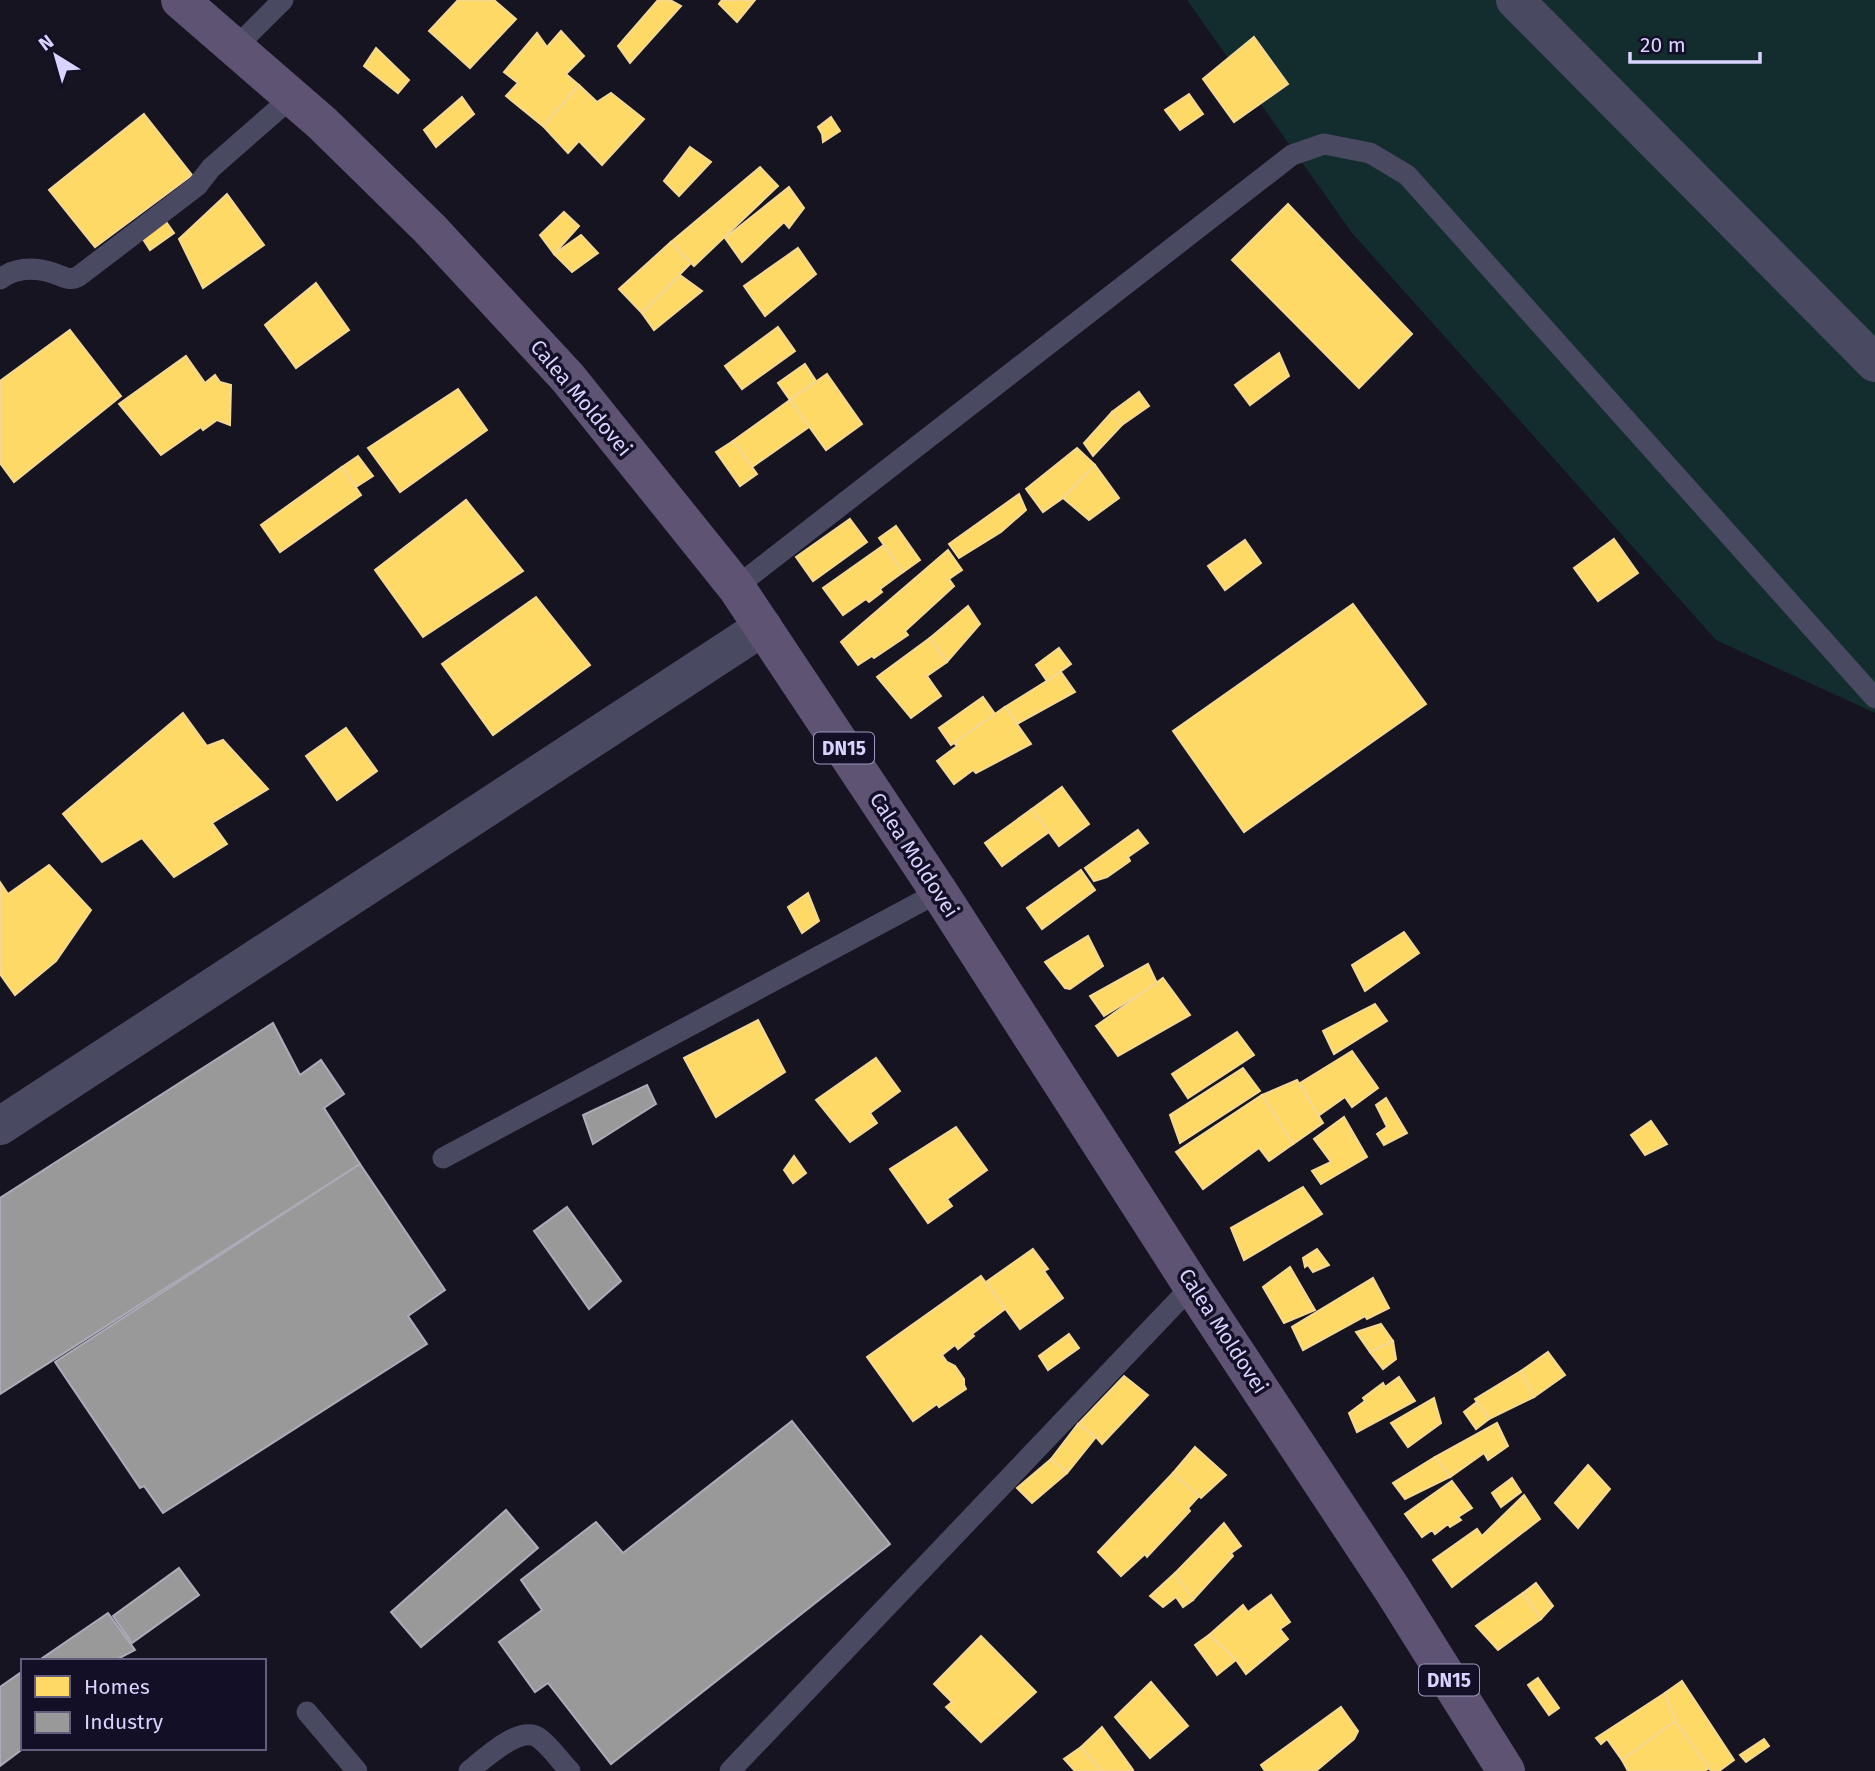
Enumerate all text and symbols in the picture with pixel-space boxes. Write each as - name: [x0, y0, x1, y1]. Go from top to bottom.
- north arrow: [21, 21, 91, 91]
- scale bar: [1630, 21, 1759, 65]
- text: N: [34, 30, 58, 56]
- text: 20 m: [1640, 32, 1686, 58]
- street label: Calea Moldovei: [525, 334, 637, 462]
- road number: DN15: [814, 733, 874, 764]
- street label: Calea Moldovei: [864, 788, 964, 922]
- street label: Calea Moldovei: [1173, 1264, 1273, 1398]
- legend: [21, 1659, 266, 1750]
- road number: DN15: [1419, 1664, 1479, 1696]
- text: Homes: [84, 1674, 150, 1700]
- text: Industry: [84, 1709, 164, 1735]

